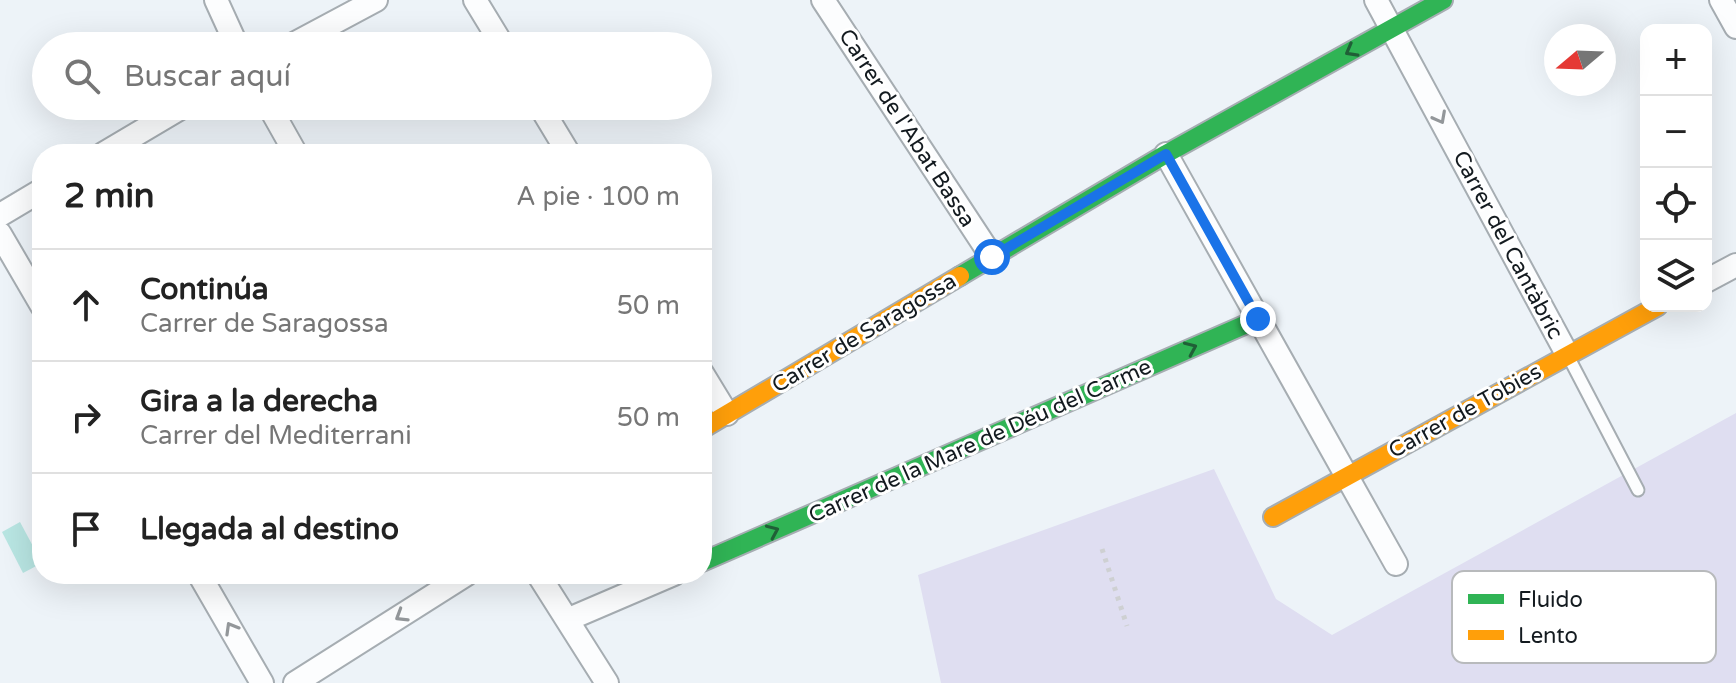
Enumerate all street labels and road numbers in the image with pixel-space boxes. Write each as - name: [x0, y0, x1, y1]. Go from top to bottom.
- street label: Carrer de l'Abat Bassa: [833, 24, 981, 232]
- street label: Carrer del Cantàbric: [1447, 146, 1569, 344]
- street label: Carrer de Saragossa: [767, 268, 961, 398]
- street label: Carrer de la Mare de Déu del Carme: [805, 353, 1155, 529]
- street label: Carrer de Tobies: [1384, 358, 1546, 464]

